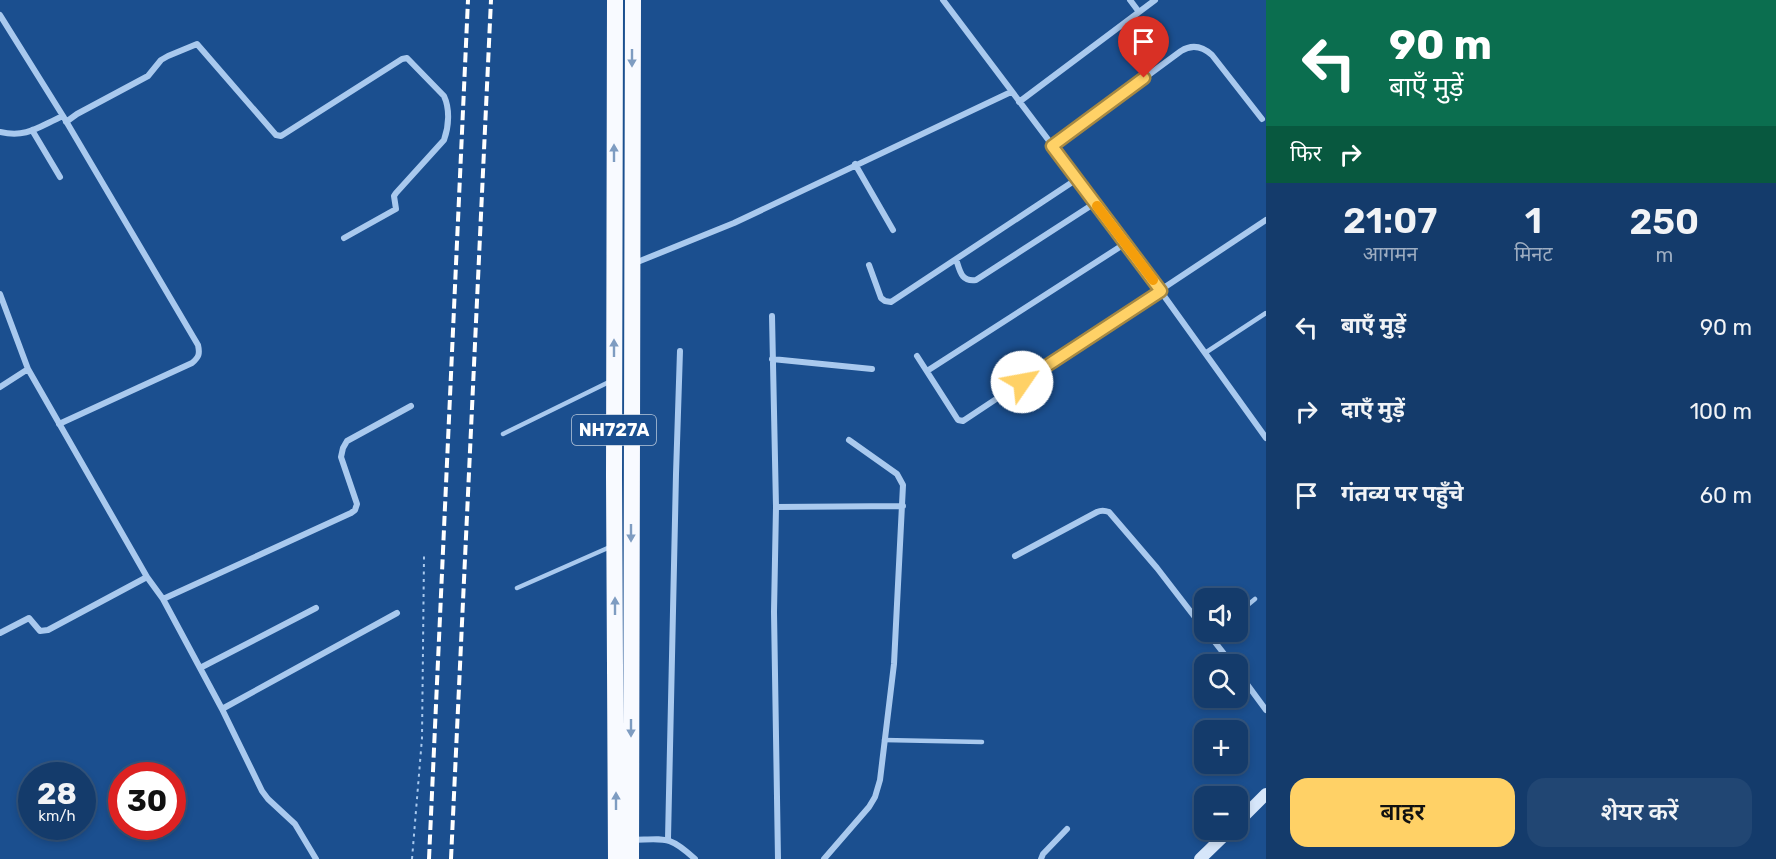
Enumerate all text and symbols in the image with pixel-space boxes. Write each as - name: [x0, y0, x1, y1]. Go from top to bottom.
- pin: [1118, 16, 1169, 78]
- text: 90 m: [1389, 20, 1492, 70]
- icon: left: [1290, 24, 1368, 102]
- icon: arrive: [1127, 25, 1160, 58]
- one-way arrow: [627, 49, 637, 68]
- text: बाएँ मुड़ें: [1389, 71, 1464, 103]
- icon: right: [1334, 138, 1367, 171]
- text: फिर: [1290, 140, 1322, 167]
- one-way arrow: [610, 143, 619, 162]
- text: 21:07: [1343, 199, 1437, 242]
- text: 1: [1525, 199, 1542, 242]
- text: 250: [1629, 200, 1699, 243]
- text: आगमन: [1363, 242, 1417, 266]
- text: मिनट: [1514, 242, 1553, 266]
- text: m: [1655, 243, 1673, 267]
- icon: left: [1290, 311, 1323, 344]
- text: बाएँ मुड़ें: [1341, 312, 1406, 339]
- text: 90 m: [1700, 314, 1752, 341]
- one-way arrow: [609, 338, 619, 357]
- position arrow: [990, 350, 1054, 414]
- icon: right: [1290, 395, 1323, 428]
- text: दाएँ मुड़ें: [1341, 396, 1405, 423]
- text: 100 m: [1690, 398, 1752, 425]
- road number: NH727A: [572, 415, 656, 445]
- icon: arrive: [1290, 479, 1323, 512]
- text: गंतव्य पर पहुँचे: [1341, 480, 1463, 507]
- text: 60 m: [1700, 482, 1752, 509]
- one-way arrow: [626, 523, 636, 542]
- map controls: [1194, 588, 1248, 840]
- button: sound: [1194, 588, 1248, 642]
- one-way arrow: [610, 596, 619, 615]
- button: search: [1194, 654, 1248, 708]
- one-way arrow: [626, 718, 636, 737]
- button: +: [1194, 720, 1248, 774]
- speed limit sign: 30: [108, 762, 186, 840]
- text: 28: [37, 776, 77, 812]
- button: बाहर: [1290, 778, 1515, 847]
- button: शेयर करें: [1527, 778, 1752, 847]
- button: −: [1194, 786, 1248, 840]
- one-way arrow: [611, 791, 621, 810]
- text: km/h: [38, 807, 76, 825]

